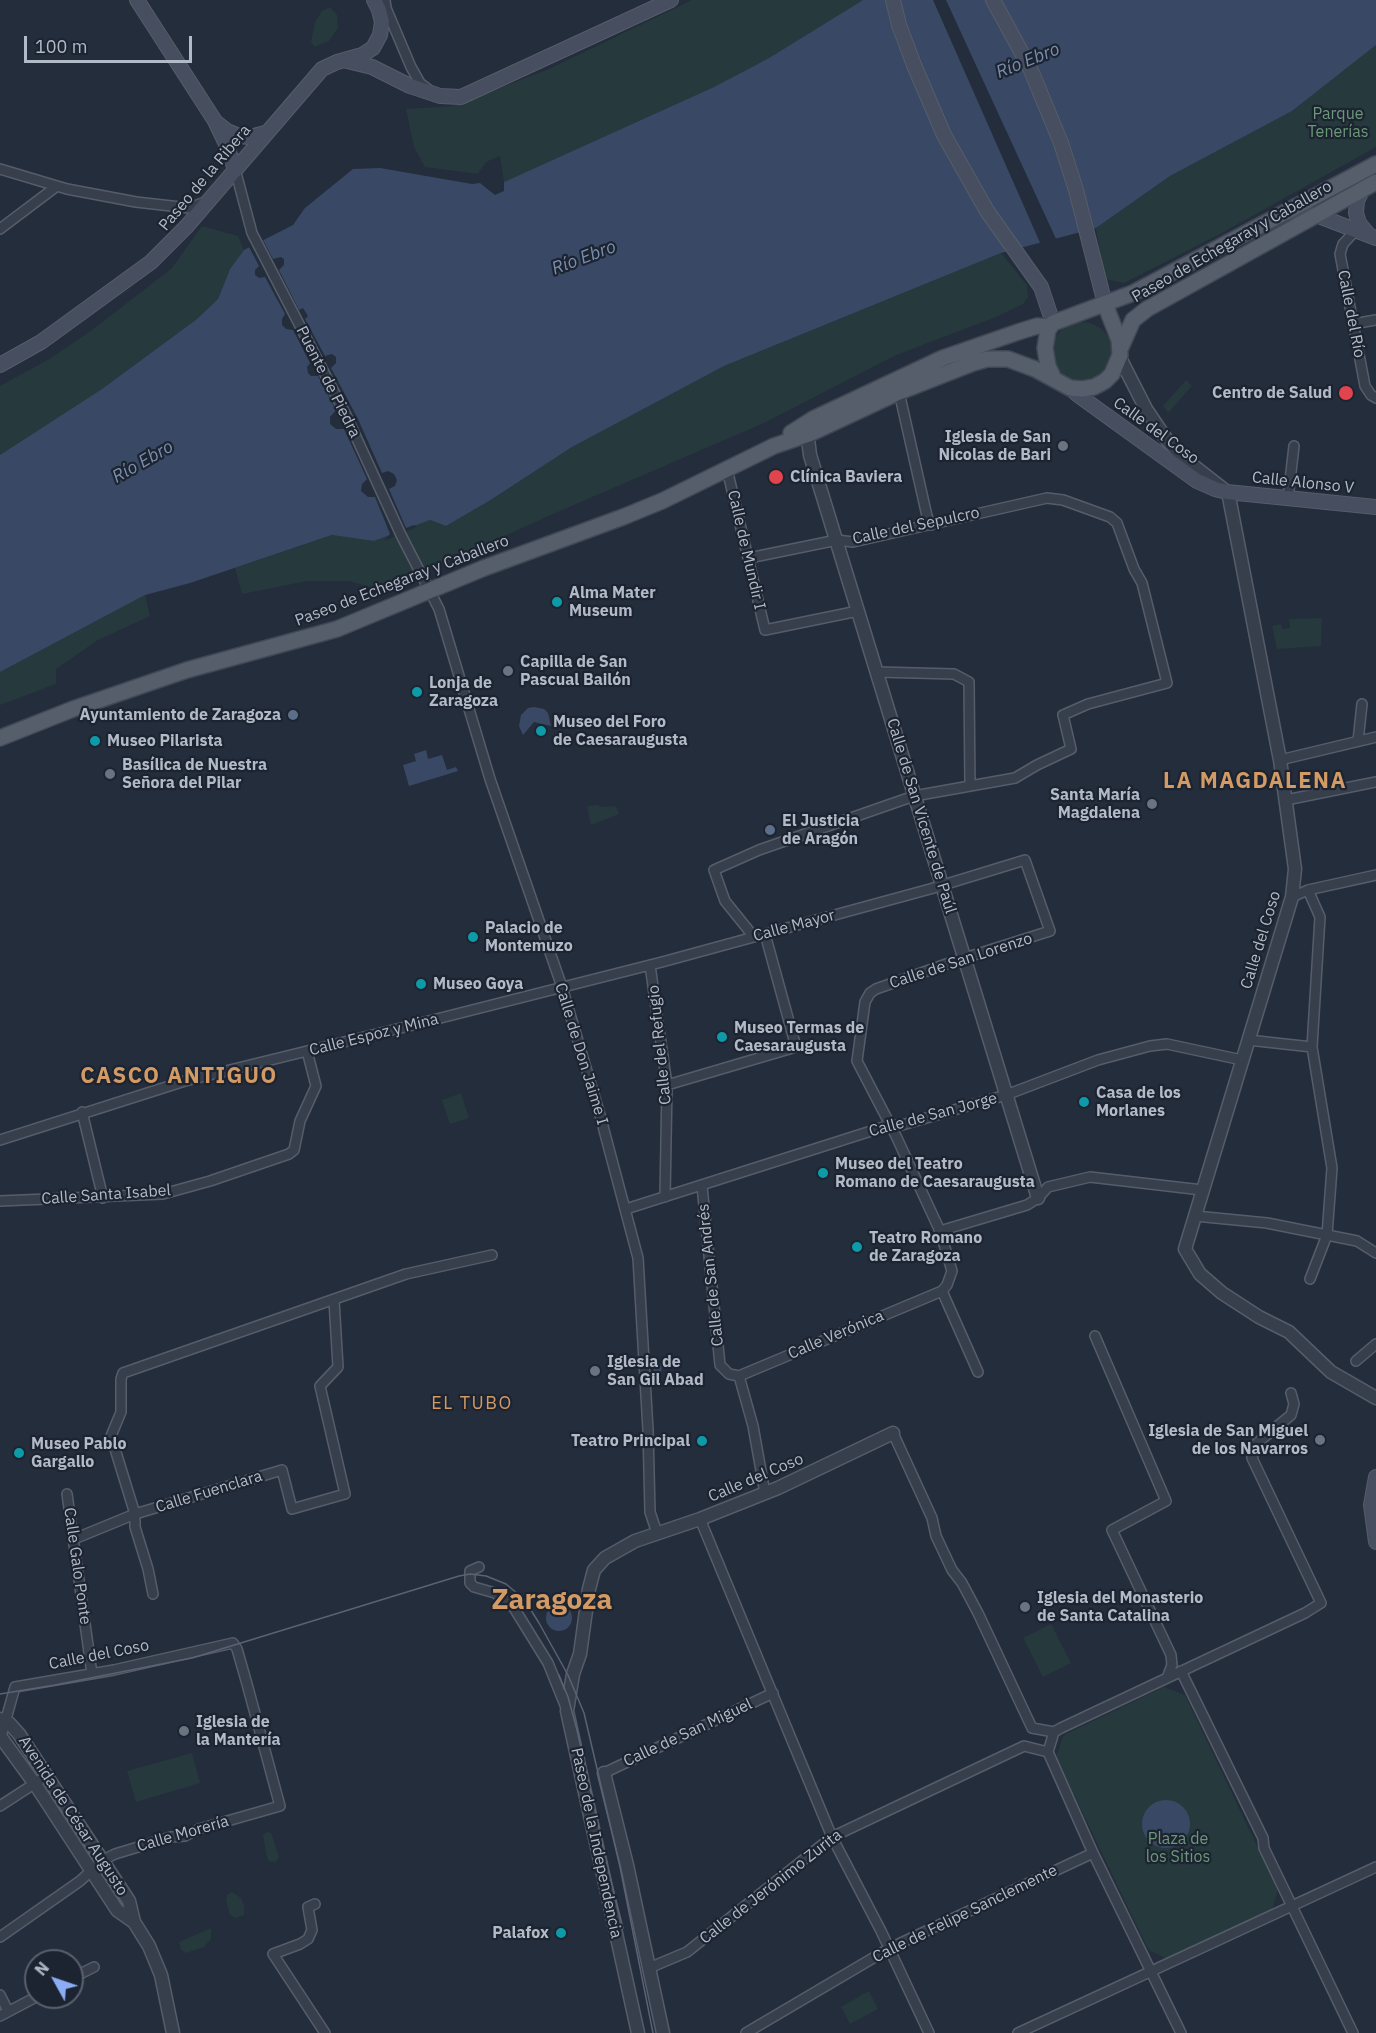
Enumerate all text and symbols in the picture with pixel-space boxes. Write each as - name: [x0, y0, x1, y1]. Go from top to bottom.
- scale bar: [27, 24, 195, 62]
- text: 100 m: [35, 35, 87, 58]
- water label: Río Ebro: [993, 38, 1063, 84]
- park label: Parque Tenerías: [1308, 104, 1368, 142]
- street label: Paseo de la Ribera: [155, 121, 255, 235]
- street label: Paseo de Echegaray y Caballero: [1129, 177, 1335, 307]
- water label: Río Ebro: [549, 236, 619, 280]
- street label: Calle del Río: [1333, 268, 1369, 360]
- street label: Puente de Piedra: [292, 323, 364, 441]
- place label: Centro de Salud: [1212, 383, 1332, 403]
- marker: Centro de Salud: [1337, 384, 1355, 402]
- street label: Calle del Coso: [1109, 393, 1203, 469]
- place label: Iglesia de San Nicolas de Bari: [939, 427, 1051, 465]
- water label: Río Ebro: [109, 436, 177, 488]
- marker: Iglesia de San Nicolas de Bari: [1056, 439, 1070, 453]
- place label: Clínica Baviera: [790, 467, 902, 487]
- marker: Clínica Baviera: [767, 468, 785, 486]
- street label: Calle Alonso V: [1251, 468, 1355, 498]
- street label: Calle de Mundir I: [723, 488, 769, 612]
- street label: Calle del Sepulcro: [851, 503, 981, 549]
- street label: Paseo de Echegaray y Caballero: [292, 531, 512, 631]
- place label: Alma Mater Museum: [569, 583, 656, 621]
- marker: Alma Mater Museum: [550, 595, 564, 609]
- place label: Capilla de San Pascual Bailón: [520, 652, 631, 690]
- marker: Capilla de San Pascual Bailón: [501, 664, 515, 678]
- place label: Lonja de Zaragoza: [429, 673, 498, 711]
- marker: Lonja de Zaragoza: [410, 685, 424, 699]
- place label: Ayuntamiento de Zaragoza: [79, 705, 281, 725]
- marker: Ayuntamiento de Zaragoza: [286, 708, 300, 722]
- place label: Museo del Foro de Caesaraugusta: [553, 712, 688, 750]
- street label: Calle de San Vicente de Paúl: [882, 716, 960, 916]
- marker: Museo del Foro de Caesaraugusta: [534, 724, 548, 738]
- place label: Museo Pilarista: [107, 731, 223, 751]
- marker: Museo Pilarista: [88, 734, 102, 748]
- place label: Basílica de Nuestra Señora del Pilar: [122, 755, 267, 793]
- marker: Basílica de Nuestra Señora del Pilar: [103, 767, 117, 781]
- district label: LA MAGDALENA: [1163, 769, 1347, 795]
- place label: Santa María Magdalena: [1050, 785, 1140, 823]
- marker: Santa María Magdalena: [1145, 797, 1159, 811]
- place label: El Justicia de Aragón: [782, 811, 859, 849]
- marker: El Justicia de Aragón: [763, 823, 777, 837]
- street label: Calle del Coso: [1237, 889, 1285, 991]
- street label: Calle Mayor: [751, 906, 837, 946]
- place label: Palacio de Montemuzo: [485, 918, 573, 956]
- street label: Calle de San Lorenzo: [887, 929, 1035, 993]
- marker: Palacio de Montemuzo: [466, 930, 480, 944]
- place label: Museo Goya: [433, 974, 523, 994]
- marker: Museo Goya: [414, 977, 428, 991]
- street label: Calle de Don Jaime I: [550, 981, 612, 1127]
- street label: Calle del Refugio: [644, 984, 676, 1106]
- street label: Calle Espoz y Mina: [307, 1010, 441, 1060]
- place label: Museo Termas de Caesaraugusta: [734, 1018, 864, 1056]
- marker: Museo Termas de Caesaraugusta: [715, 1030, 729, 1044]
- district label: CASCO ANTIGUO: [80, 1064, 278, 1090]
- place label: Casa de los Morlanes: [1096, 1083, 1181, 1121]
- street label: Calle de San Jorge: [867, 1089, 999, 1141]
- marker: Casa de los Morlanes: [1077, 1095, 1091, 1109]
- place label: Museo del Teatro Romano de Caesaraugusta: [835, 1154, 1035, 1192]
- marker: Museo del Teatro Romano de Caesaraugusta: [816, 1166, 830, 1180]
- street label: Calle Santa Isabel: [41, 1181, 171, 1209]
- street label: Calle de San Andrés: [694, 1203, 728, 1347]
- place label: Teatro Romano de Zaragoza: [869, 1228, 982, 1266]
- marker: Teatro Romano de Zaragoza: [850, 1240, 864, 1254]
- street label: Calle Verónica: [785, 1306, 887, 1364]
- place label: Iglesia de San Gil Abad: [607, 1352, 704, 1390]
- marker: Iglesia de San Gil Abad: [588, 1364, 602, 1378]
- district label: EL TUBO: [431, 1393, 513, 1415]
- place label: Iglesia de San Miguel de los Navarros: [1148, 1421, 1308, 1459]
- place label: Teatro Principal: [571, 1431, 690, 1451]
- marker: Iglesia de San Miguel de los Navarros: [1313, 1433, 1327, 1447]
- place label: Museo Pablo Gargallo: [31, 1434, 126, 1472]
- marker: Teatro Principal: [695, 1434, 709, 1448]
- marker: Museo Pablo Gargallo: [12, 1446, 26, 1460]
- street label: Calle del Coso: [706, 1449, 806, 1507]
- street label: Calle Fuenclara: [153, 1467, 265, 1517]
- street label: Calle Galo Ponte: [59, 1506, 95, 1626]
- district label: Zaragoza: [491, 1584, 613, 1618]
- place label: Iglesia del Monasterio de Santa Catalina: [1037, 1588, 1203, 1626]
- marker: Iglesia del Monasterio de Santa Catalina: [1018, 1600, 1032, 1614]
- street label: Calle del Coso: [47, 1636, 151, 1674]
- street label: Calle de San Miguel: [621, 1695, 755, 1771]
- place label: Iglesia de la Mantería: [196, 1712, 281, 1750]
- marker: Iglesia de la Mantería: [177, 1724, 191, 1738]
- street label: Avenida de César Augusto: [14, 1732, 132, 1900]
- street label: Paseo de la Independencia: [566, 1746, 626, 1940]
- street label: Calle Morería: [135, 1812, 231, 1856]
- street label: Calle de Jerónimo Zurita: [696, 1825, 846, 1949]
- park label: Plaza de los Sitios: [1146, 1829, 1210, 1867]
- street label: Calle de Felipe Sanclemente: [869, 1861, 1061, 1967]
- place label: Palafox: [492, 1923, 549, 1943]
- marker: Palafox: [554, 1926, 568, 1940]
- north arrow: [24, 1949, 84, 2009]
- text: N: [30, 1958, 53, 1980]

